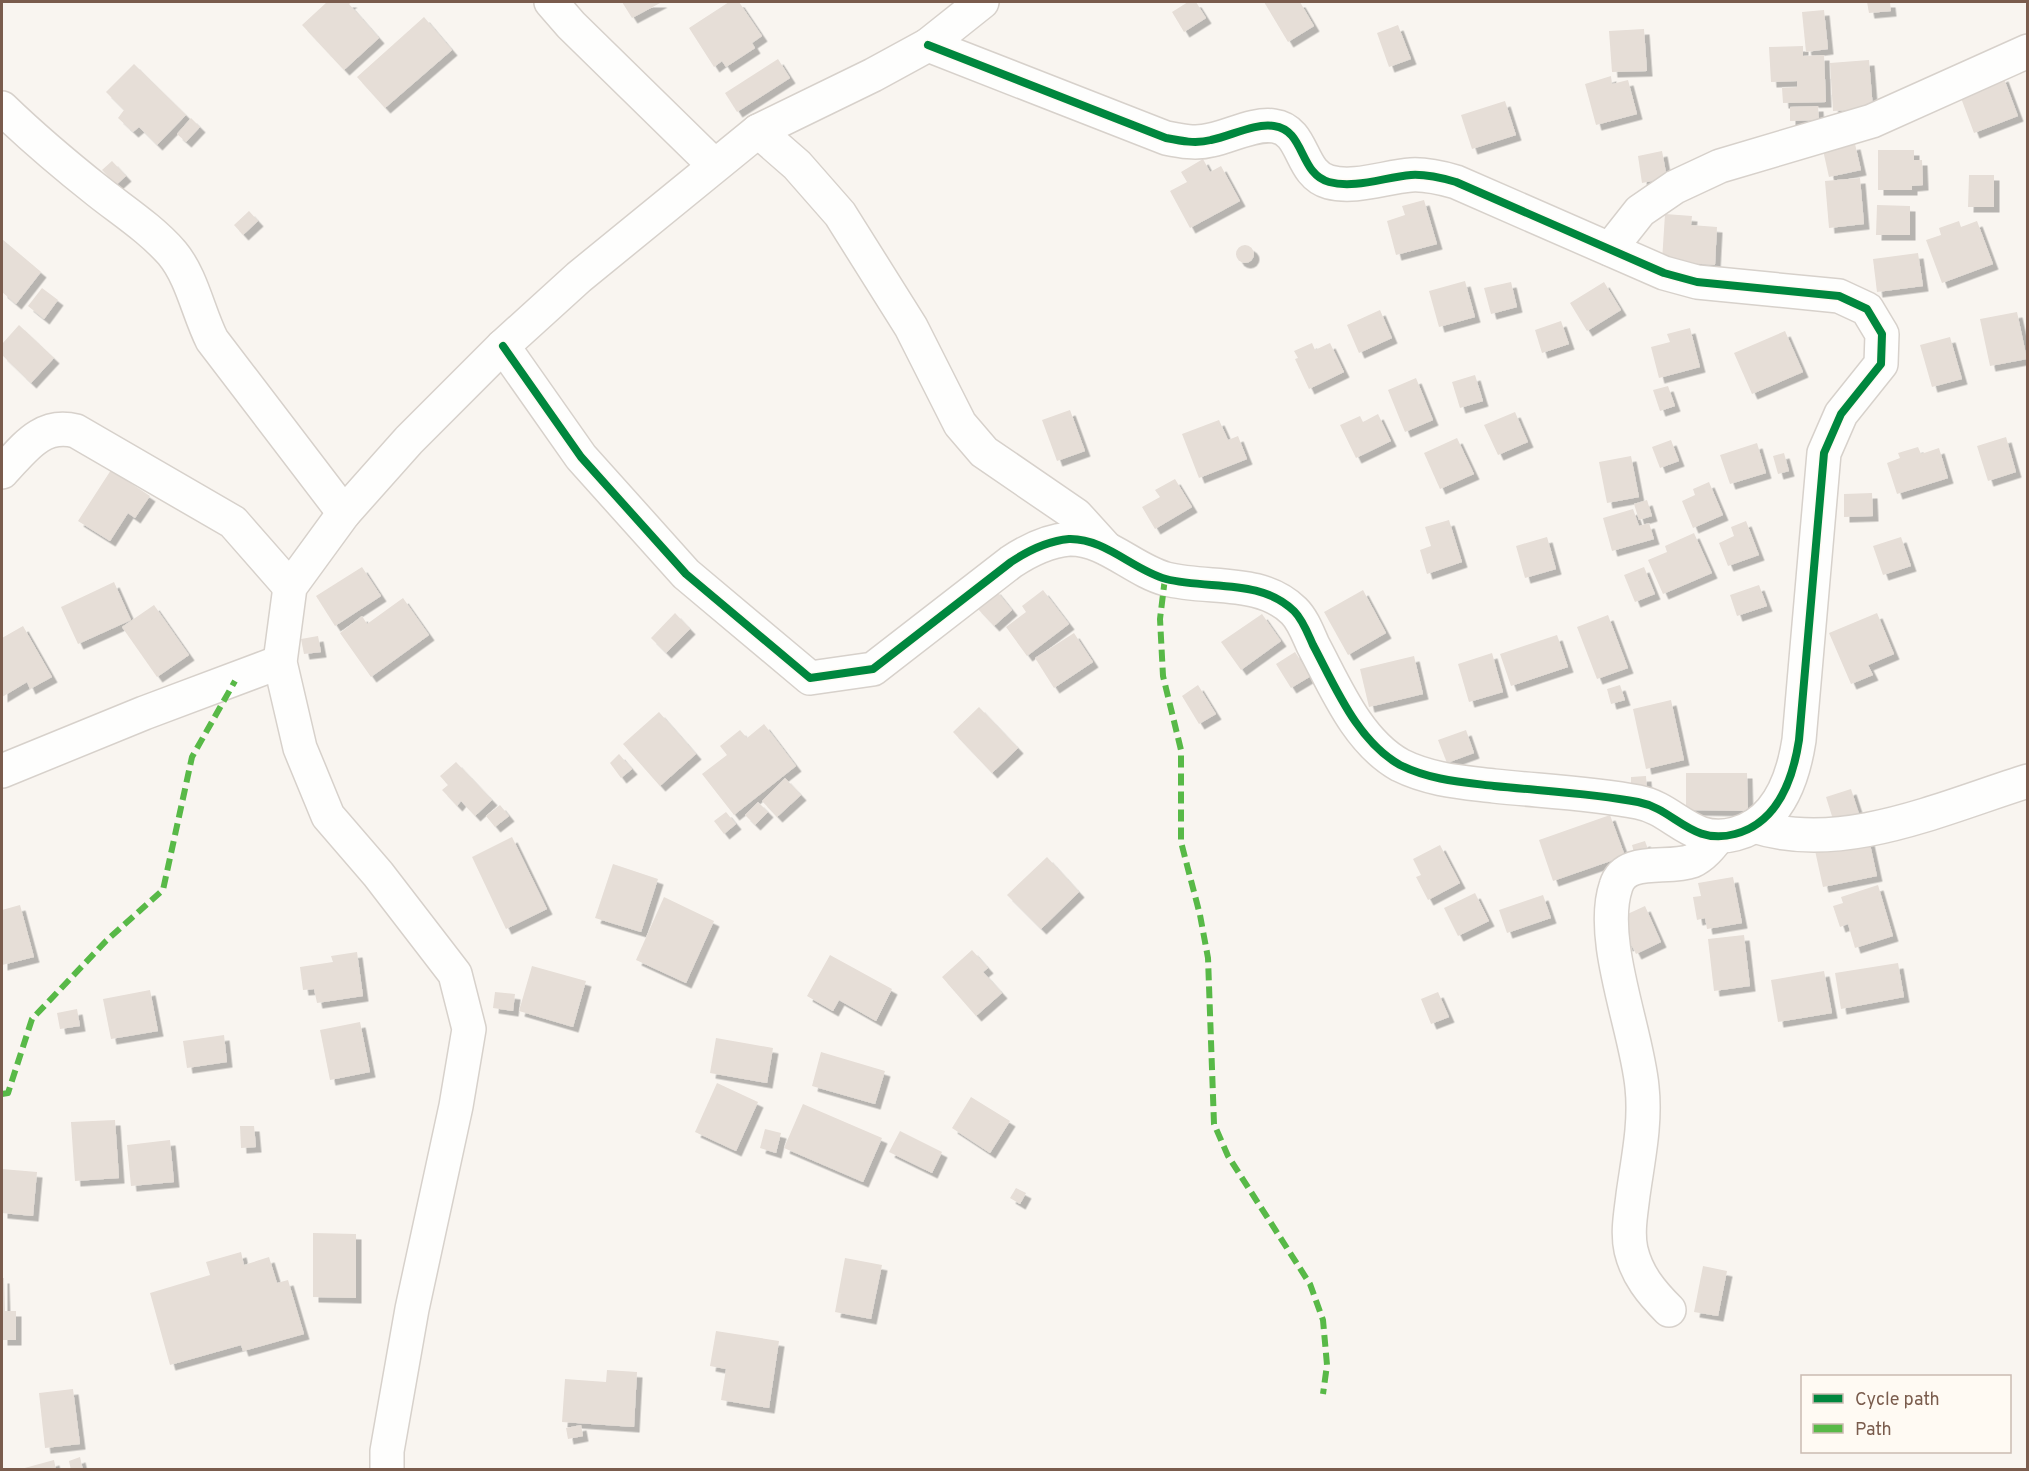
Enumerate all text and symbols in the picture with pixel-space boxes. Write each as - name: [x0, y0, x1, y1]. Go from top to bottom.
- legend: [1801, 1375, 2011, 1453]
- text: Cycle path: [1855, 1389, 1940, 1412]
- text: Path: [1855, 1419, 1892, 1442]

